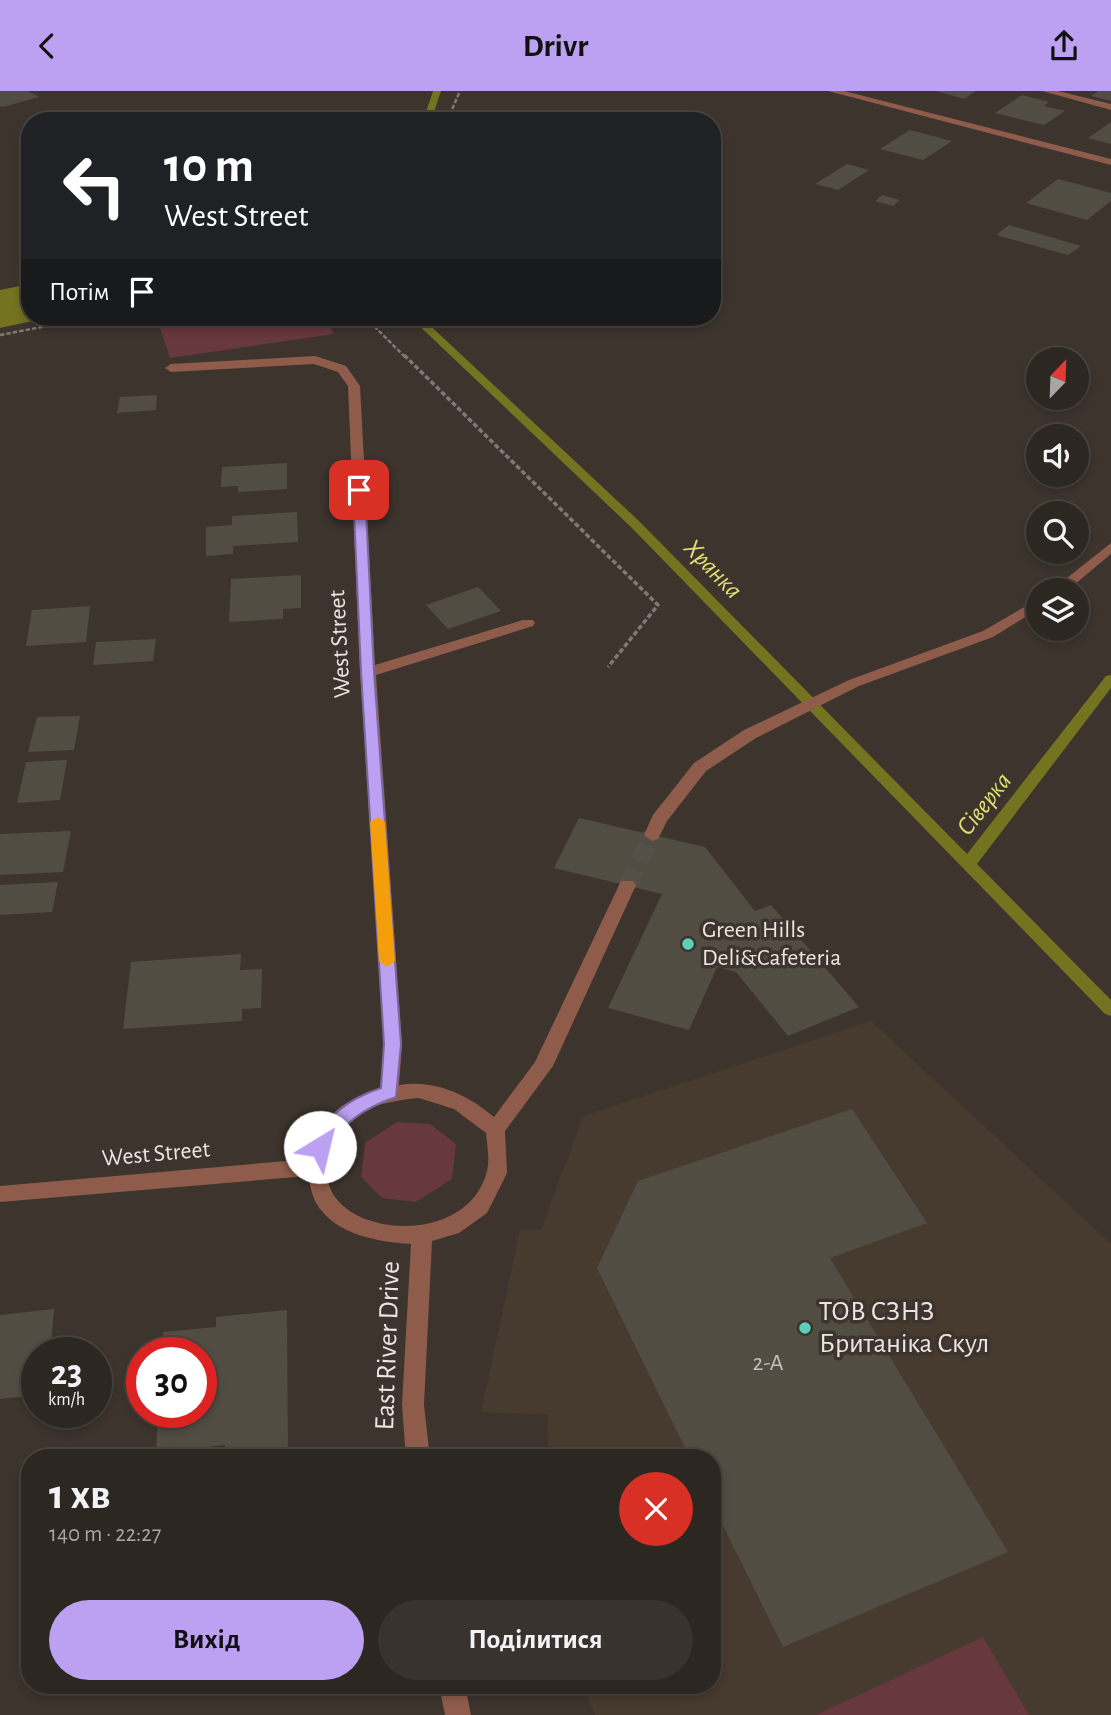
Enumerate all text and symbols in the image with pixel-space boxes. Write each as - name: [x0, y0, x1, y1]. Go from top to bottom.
- icon: back: [28, 27, 66, 65]
- icon: share: [1045, 27, 1083, 65]
- text: Drivr: [523, 30, 588, 62]
- icon: left: [49, 140, 140, 231]
- text: 10 m: [164, 142, 254, 191]
- text: West Street: [164, 200, 309, 232]
- icon: arrive: [123, 273, 161, 311]
- text: Потім: [49, 279, 109, 305]
- north arrow: [1026, 347, 1088, 409]
- map controls: [1026, 347, 1089, 641]
- button: sound: [1026, 424, 1089, 487]
- pin: [329, 460, 389, 520]
- icon: arrive: [340, 471, 378, 509]
- button: search: [1026, 501, 1089, 564]
- water label: Хранка: [679, 534, 747, 604]
- button: layers: [1026, 578, 1089, 641]
- street label: West Street: [325, 589, 355, 699]
- water label: Сіверка: [952, 768, 1016, 840]
- place label: Green Hills Deli&Cafeteria: [702, 918, 841, 970]
- marker: Green Hills Deli&Cafeteria: [680, 936, 696, 952]
- position arrow: [283, 1110, 357, 1184]
- street label: West Street: [101, 1137, 211, 1171]
- street label: Еаst Rіvеr Drive: [371, 1261, 405, 1431]
- place label: ТОВ СЗНЗ Британіка Скул: [819, 1298, 989, 1358]
- marker: ТОВ СЗНЗ Британіка Скул: [797, 1320, 813, 1336]
- speed limit sign: 30: [126, 1337, 217, 1428]
- house number: 2-А: [752, 1351, 784, 1375]
- text: 23: [51, 1356, 82, 1391]
- text: km/h: [48, 1391, 85, 1409]
- button: close: [619, 1472, 693, 1546]
- text: 1 хв: [49, 1474, 111, 1516]
- text: 140 m · 22:27: [49, 1523, 161, 1546]
- button: Вихід: [49, 1600, 364, 1680]
- button: Поділитися: [378, 1600, 693, 1680]

